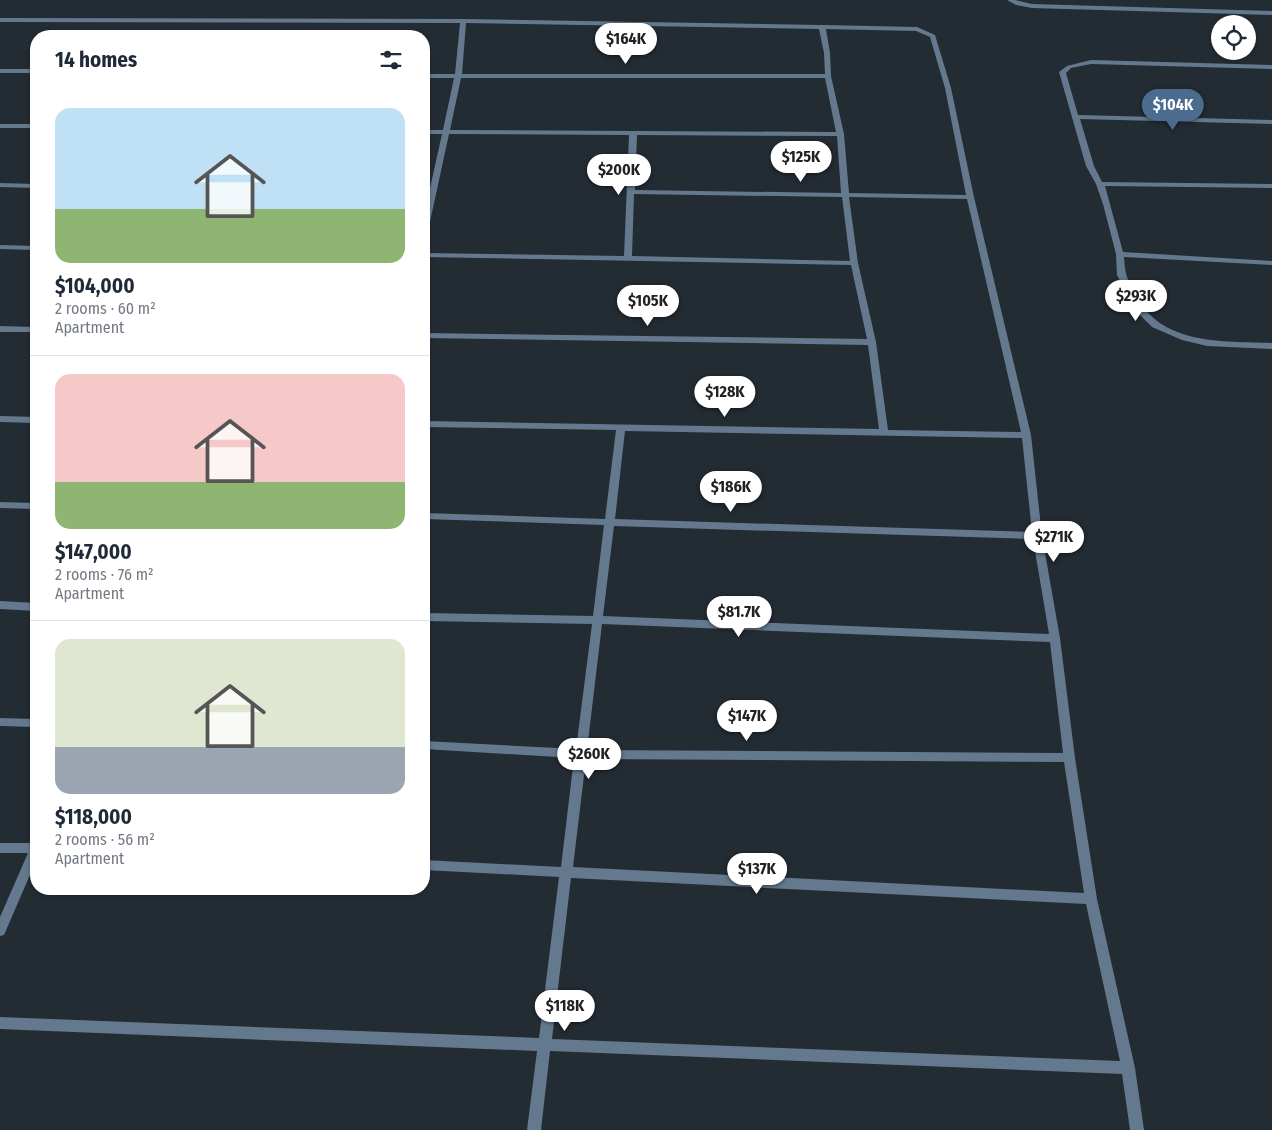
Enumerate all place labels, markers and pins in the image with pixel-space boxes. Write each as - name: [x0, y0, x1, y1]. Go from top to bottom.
- pin: $164K: [591, 22, 661, 65]
- pin: $104K: [1138, 88, 1208, 131]
- pin: $125K: [766, 140, 836, 183]
- pin: $200K: [584, 154, 654, 196]
- pin: $293K: [1101, 280, 1171, 322]
- pin: $105K: [613, 284, 683, 327]
- pin: $128K: [690, 376, 760, 418]
- pin: $186K: [696, 470, 766, 513]
- pin: $271K: [1019, 520, 1089, 563]
- pin: $81.7K: [698, 596, 780, 638]
- pin: $147K: [712, 700, 782, 742]
- pin: $260K: [554, 738, 624, 780]
- pin: $137K: [722, 852, 792, 895]
- pin: $118K: [530, 990, 600, 1032]

